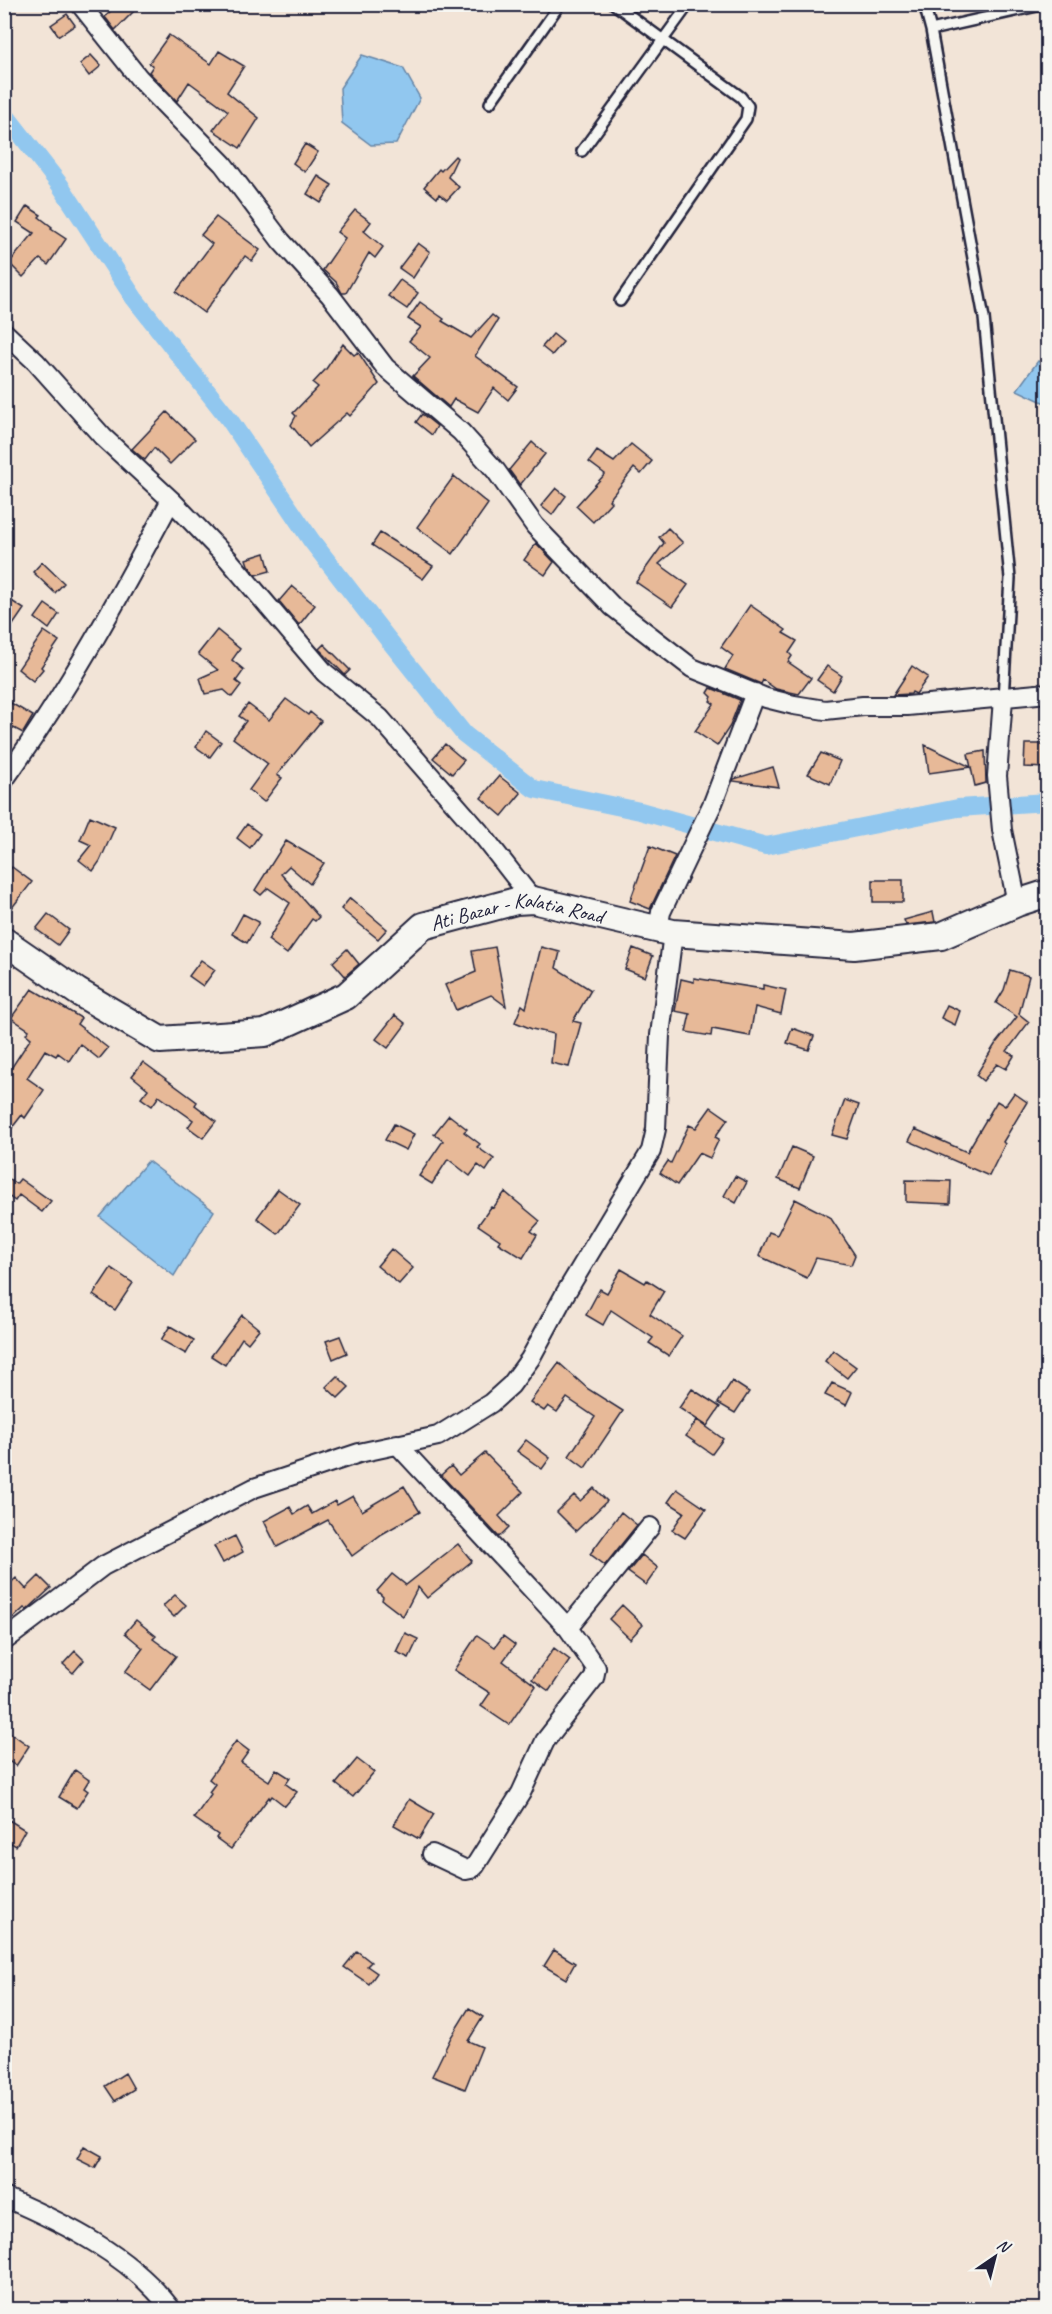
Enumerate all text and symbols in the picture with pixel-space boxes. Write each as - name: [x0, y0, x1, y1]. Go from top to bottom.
- street label: Ati Bazar - Kalatia Road: [428, 887, 610, 936]
- north arrow: [965, 2227, 1025, 2287]
- text: N: [993, 2234, 1015, 2258]

